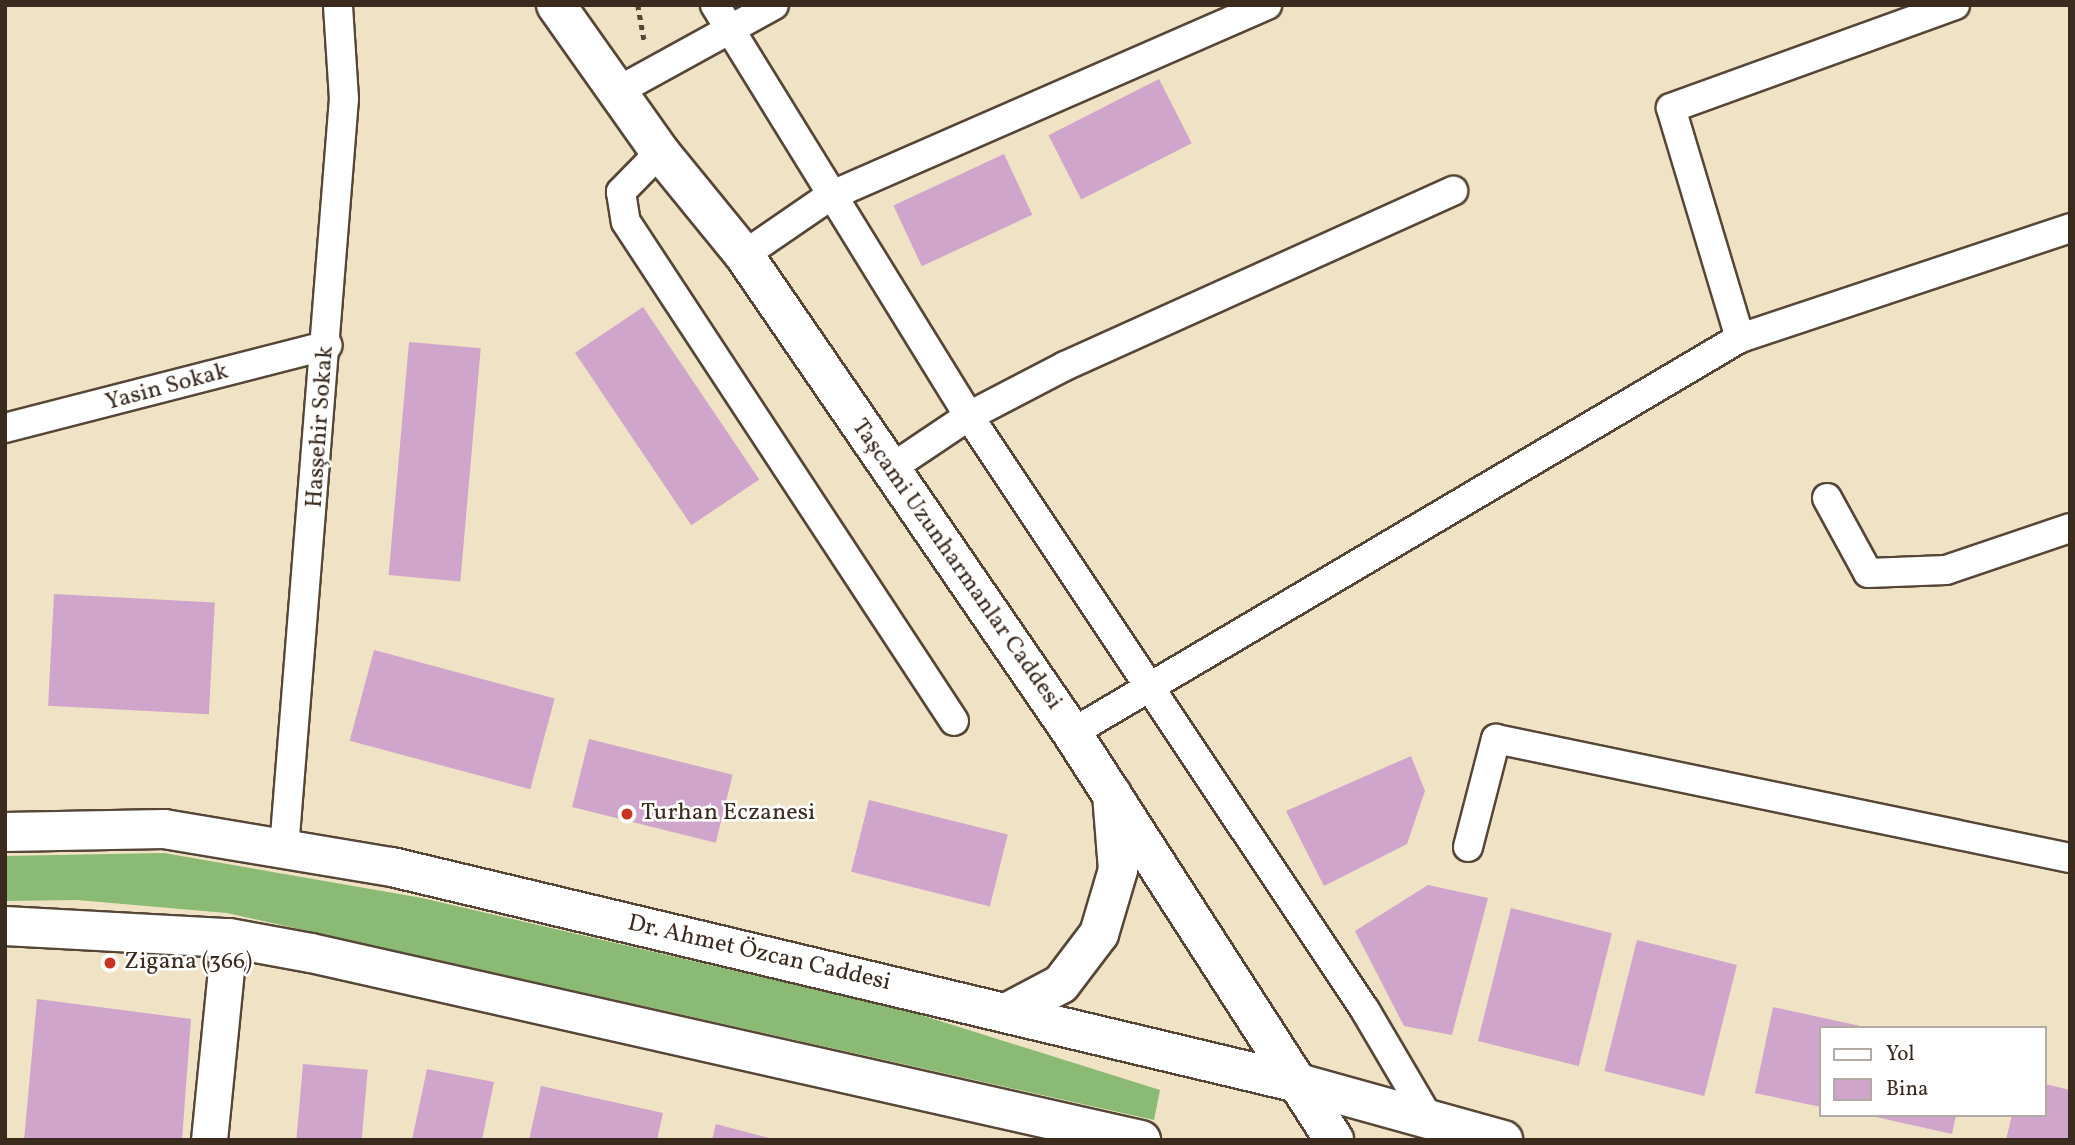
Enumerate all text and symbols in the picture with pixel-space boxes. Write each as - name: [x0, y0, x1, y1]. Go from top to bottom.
- street label: Hasşehir Sokak: [301, 345, 341, 509]
- street label: Yasin Sokak: [102, 358, 232, 418]
- street label: Taşcami Uzunharmanlar Caddesi: [844, 414, 1068, 716]
- place label: Turhan Eczanesi: [641, 800, 815, 828]
- marker: Turhan Eczanesi: [619, 806, 635, 822]
- street label: Dr. Ahmet Özcan Caddesi: [625, 910, 893, 998]
- place label: Zigana (366): [124, 949, 252, 977]
- marker: Zigana (366): [102, 955, 118, 971]
- legend: [1820, 1026, 2047, 1117]
- text: Yol: [1886, 1040, 1915, 1069]
- text: Bina: [1886, 1075, 1928, 1104]

